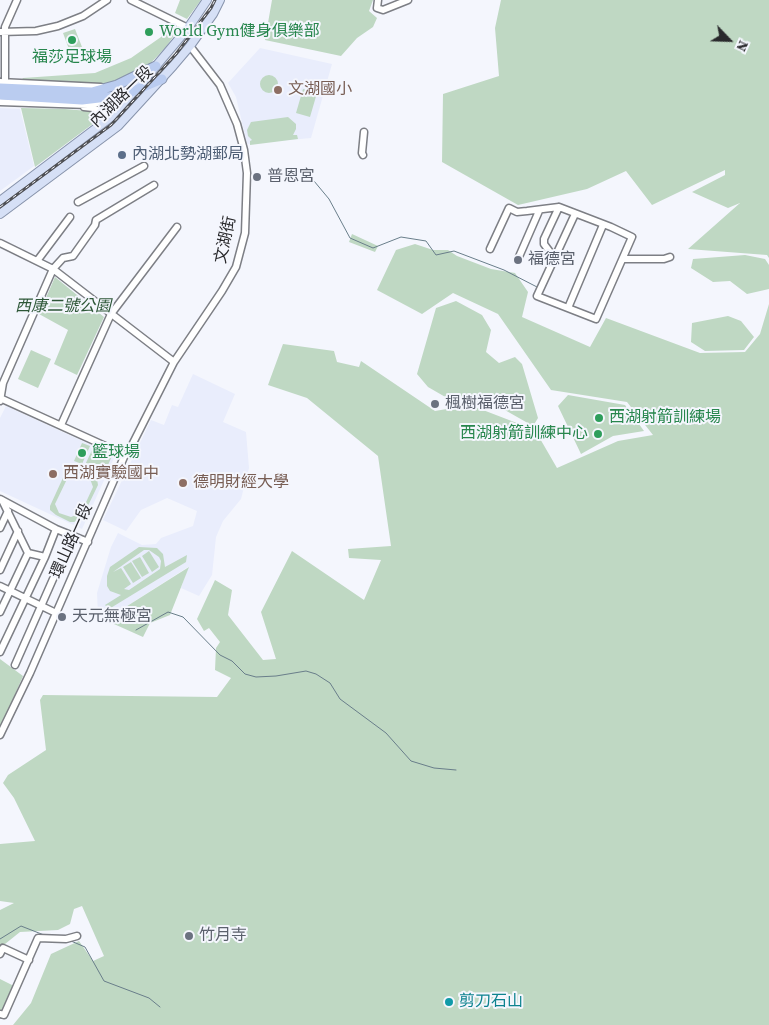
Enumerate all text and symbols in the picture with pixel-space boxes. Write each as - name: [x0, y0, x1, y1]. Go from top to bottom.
- north arrow: [704, 15, 754, 65]
- place label: World Gym健身俱樂部: [159, 22, 320, 42]
- marker: World Gym健身俱樂部: [143, 26, 155, 38]
- marker: 福莎足球場: [66, 34, 78, 46]
- text: N: [731, 37, 754, 55]
- place label: 福莎足球場: [32, 48, 112, 68]
- street label: 內湖路一段: [87, 62, 157, 132]
- place label: 文湖國小: [288, 80, 352, 100]
- marker: 文湖國小: [272, 84, 284, 96]
- place label: 內湖北勢湖郵局: [132, 145, 244, 165]
- marker: 內湖北勢湖郵局: [116, 149, 128, 161]
- place label: 普恩宮: [267, 167, 315, 187]
- marker: 普恩宮: [251, 171, 263, 183]
- street label: 文湖街: [212, 215, 240, 265]
- place label: 福德宮: [528, 250, 576, 270]
- marker: 福德宮: [512, 254, 524, 266]
- park label: 西康二號公園: [15, 297, 111, 317]
- place label: 楓樹福德宮: [445, 394, 525, 414]
- marker: 楓樹福德宮: [429, 398, 441, 410]
- place label: 西湖射箭訓練場: [609, 408, 721, 428]
- marker: 西湖射箭訓練場: [593, 412, 605, 424]
- place label: 西湖射箭訓練中心: [460, 424, 588, 444]
- marker: 西湖射箭訓練中心: [592, 428, 604, 440]
- place label: 籃球場: [92, 443, 140, 463]
- marker: 籃球場: [76, 447, 88, 459]
- place label: 西湖實驗國中: [63, 464, 159, 484]
- marker: 西湖實驗國中: [47, 468, 59, 480]
- place label: 德明財經大學: [193, 473, 289, 493]
- marker: 德明財經大學: [177, 477, 189, 489]
- street label: 環山路一段: [47, 501, 97, 581]
- place label: 天元無極宮: [72, 607, 152, 627]
- marker: 天元無極宮: [56, 611, 68, 623]
- place label: 竹月寺: [199, 926, 247, 946]
- marker: 竹月寺: [183, 930, 195, 942]
- place label: 剪刀石山: [459, 992, 523, 1012]
- marker: 剪刀石山: [443, 996, 455, 1008]

